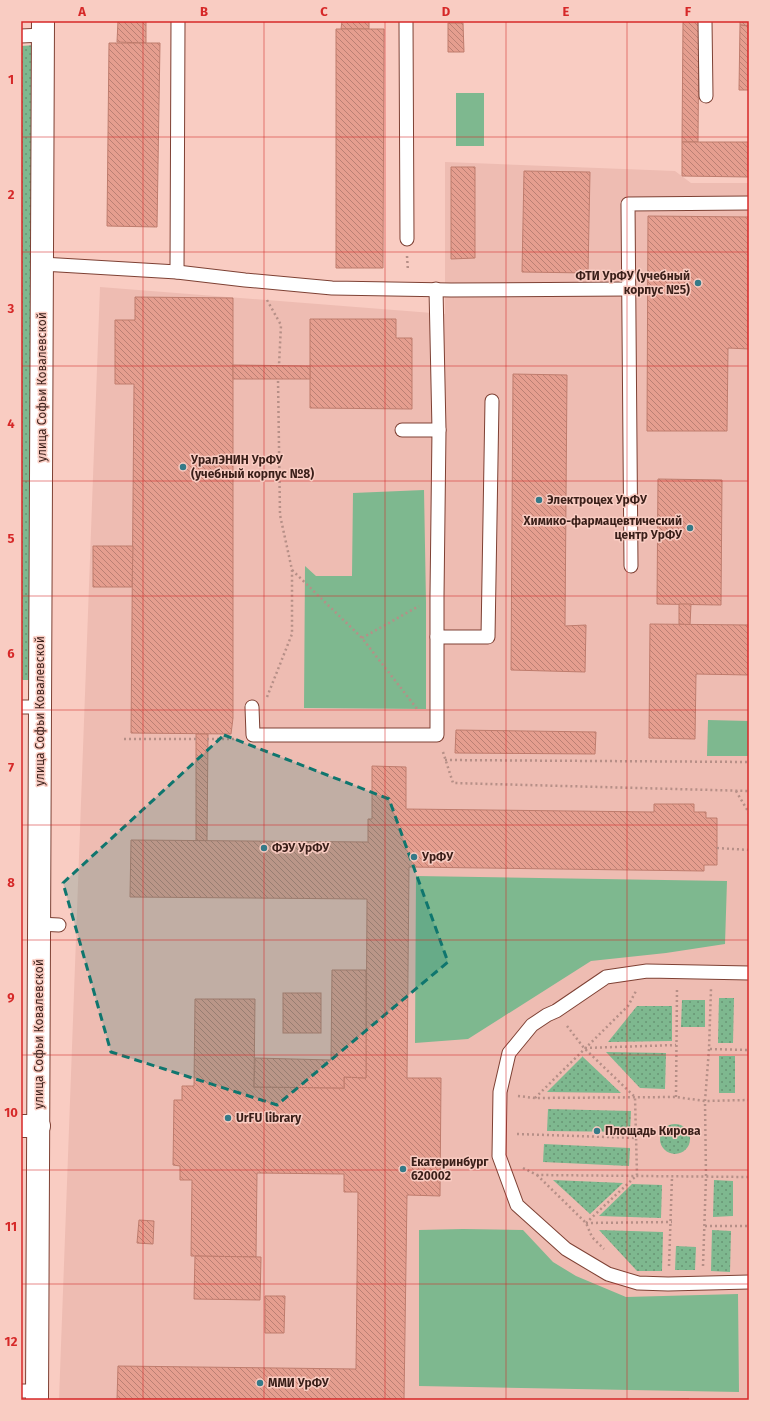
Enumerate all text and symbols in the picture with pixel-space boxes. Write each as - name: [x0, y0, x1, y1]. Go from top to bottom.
- text: A: [77, 4, 86, 19]
- text: B: [200, 4, 208, 19]
- text: C: [320, 4, 328, 19]
- text: D: [442, 4, 451, 19]
- text: E: [563, 4, 570, 19]
- text: F: [685, 4, 692, 19]
- text: 1: [8, 72, 14, 87]
- text: 2: [8, 187, 15, 202]
- place label: ФТИ УрФУ (учебный корпус №5): [575, 269, 690, 297]
- marker: ФТИ УрФУ (учебный корпус №5): [693, 278, 703, 288]
- text: 3: [7, 301, 15, 316]
- street label: улица Софьи Ковалевской: [35, 312, 49, 462]
- text: 4: [7, 416, 15, 431]
- place label: УралЭНИН УрФУ (учебный корпус №8): [190, 453, 314, 481]
- marker: УралЭНИН УрФУ (учебный корпус №8): [178, 462, 188, 472]
- place label: Электроцех УрФУ: [547, 493, 648, 507]
- marker: Электроцех УрФУ: [534, 495, 544, 505]
- place label: Химико-фармацевтический центр УрФУ: [523, 514, 683, 542]
- marker: Химико-фармацевтический центр УрФУ: [685, 523, 695, 533]
- text: 5: [8, 531, 15, 546]
- street label: улица Софьи Ковалевской: [33, 636, 47, 786]
- text: 6: [7, 646, 15, 661]
- text: 7: [8, 760, 14, 775]
- place label: ФЭУ УрФУ: [272, 841, 330, 855]
- marker: ФЭУ УрФУ: [259, 843, 269, 853]
- place label: УрФУ: [421, 850, 454, 864]
- marker: УрФУ: [409, 852, 419, 862]
- text: 8: [7, 875, 15, 890]
- street label: улица Софьи Ковалевской: [32, 959, 46, 1109]
- text: 9: [7, 990, 15, 1005]
- text: 10: [4, 1105, 18, 1120]
- place label: UrFU library: [236, 1111, 302, 1125]
- marker: UrFU library: [223, 1113, 233, 1123]
- place label: Площадь Кирова: [605, 1124, 701, 1138]
- marker: Площадь Кирова: [592, 1126, 602, 1136]
- place label: Екатеринбург 620002: [411, 1155, 489, 1183]
- marker: Екатеринбург 620002: [398, 1164, 408, 1174]
- text: 11: [5, 1219, 17, 1234]
- text: 12: [5, 1334, 18, 1349]
- place label: ММИ УрФУ: [268, 1376, 330, 1390]
- marker: ММИ УрФУ: [255, 1378, 265, 1388]

